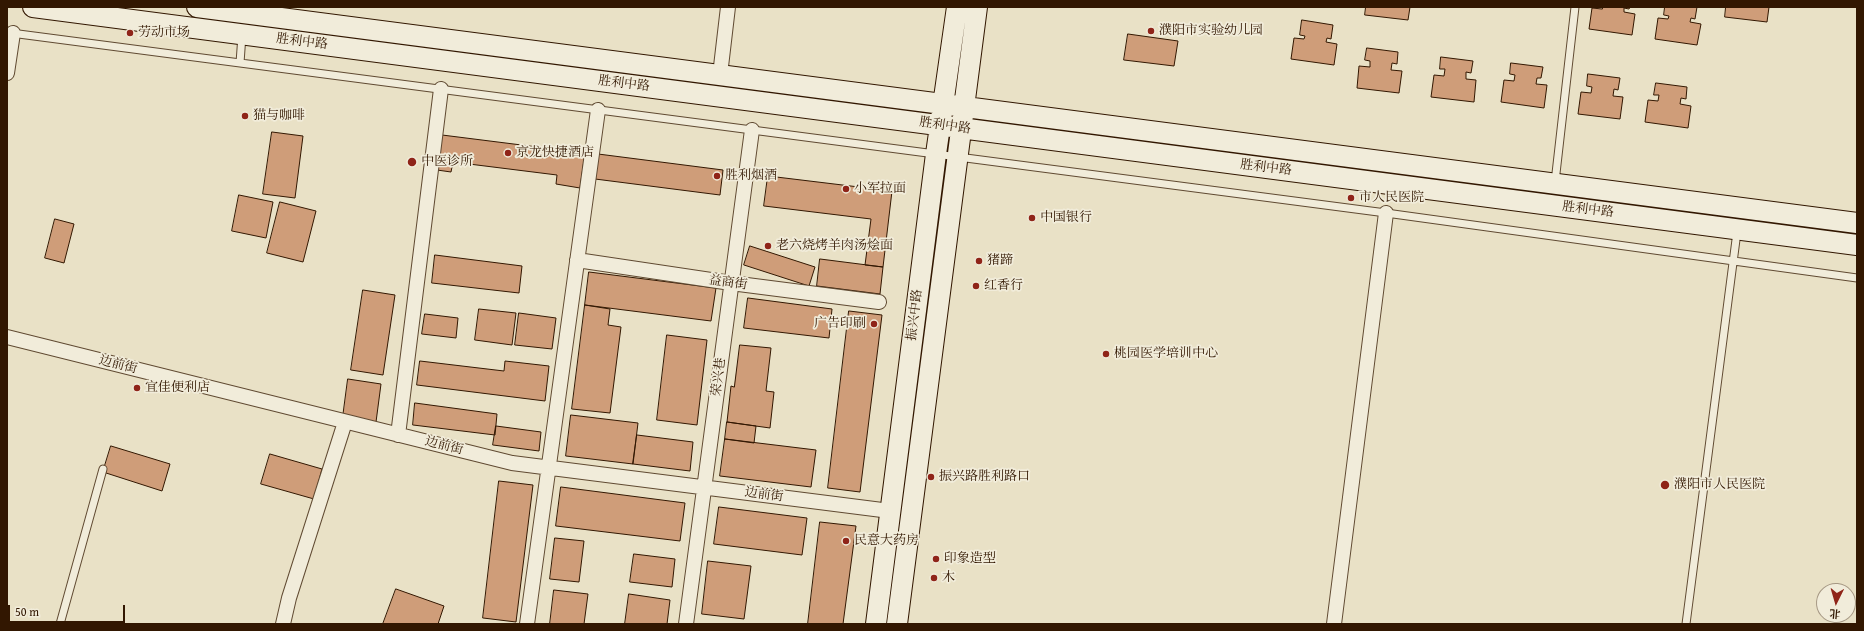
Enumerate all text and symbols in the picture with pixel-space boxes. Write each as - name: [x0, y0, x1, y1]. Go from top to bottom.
- place label: 濮阳市实验幼儿园: [1159, 23, 1263, 39]
- place label: 劳动市场: [138, 25, 190, 41]
- marker: 濮阳市实验幼儿园: [1146, 26, 1156, 36]
- marker: 劳动市场: [125, 28, 135, 38]
- street label: 胜利中路: [275, 31, 329, 53]
- street label: 胜利中路: [597, 73, 651, 95]
- place label: 猫与咖啡: [253, 108, 305, 124]
- marker: 猫与咖啡: [240, 111, 250, 121]
- street label: 胜利中路: [918, 115, 972, 137]
- place label: 京龙快捷酒店: [516, 145, 594, 161]
- marker: 京龙快捷酒店: [503, 148, 513, 158]
- place label: 中医诊所: [421, 154, 473, 170]
- marker: 中医诊所: [406, 156, 418, 168]
- street label: 胜利中路: [1239, 157, 1293, 179]
- place label: 胜利烟酒: [725, 168, 777, 184]
- marker: 胜利烟酒: [712, 171, 722, 181]
- place label: 小军拉面: [854, 181, 906, 197]
- marker: 小军拉面: [841, 184, 851, 194]
- place label: 市人民医院: [1359, 190, 1424, 206]
- marker: 市人民医院: [1346, 193, 1356, 203]
- street label: 胜利中路: [1561, 199, 1615, 221]
- place label: 中国银行: [1040, 210, 1092, 226]
- marker: 中国银行: [1027, 213, 1037, 223]
- place label: 老六烧烤羊肉汤烩面: [776, 238, 893, 254]
- marker: 老六烧烤羊肉汤烩面: [763, 241, 773, 251]
- place label: 猪蹄: [987, 253, 1013, 269]
- marker: 猪蹄: [974, 256, 984, 266]
- street label: 益商街: [708, 273, 748, 293]
- place label: 红香行: [984, 278, 1023, 294]
- marker: 红香行: [971, 281, 981, 291]
- street label: 振兴中路: [904, 288, 926, 342]
- place label: 广告印刷: [814, 316, 866, 332]
- marker: 广告印刷: [869, 319, 879, 329]
- place label: 桃园医学培训中心: [1114, 346, 1218, 362]
- marker: 桃园医学培训中心: [1101, 349, 1111, 359]
- street label: 边前街: [97, 353, 139, 377]
- street label: 荣兴巷: [709, 357, 729, 397]
- place label: 宜佳便利店: [145, 380, 210, 396]
- marker: 宜佳便利店: [132, 383, 142, 393]
- street label: 边前街: [423, 434, 465, 458]
- place label: 振兴路胜利路口: [939, 469, 1030, 485]
- marker: 振兴路胜利路口: [926, 472, 936, 482]
- place label: 濮阳市人民医院: [1674, 477, 1765, 493]
- marker: 濮阳市人民医院: [1659, 479, 1671, 491]
- street label: 边前街: [744, 485, 784, 505]
- place label: 民意大药房: [854, 533, 919, 549]
- marker: 民意大药房: [841, 536, 851, 546]
- place label: 印象造型: [944, 551, 996, 567]
- marker: 印象造型: [931, 554, 941, 564]
- place label: 木: [942, 570, 955, 586]
- marker: 木: [929, 573, 939, 583]
- north arrow: [1816, 583, 1856, 623]
- scale bar: [10, 597, 127, 623]
- text: 50 m: [15, 603, 39, 620]
- text: 北: [1829, 606, 1841, 622]

